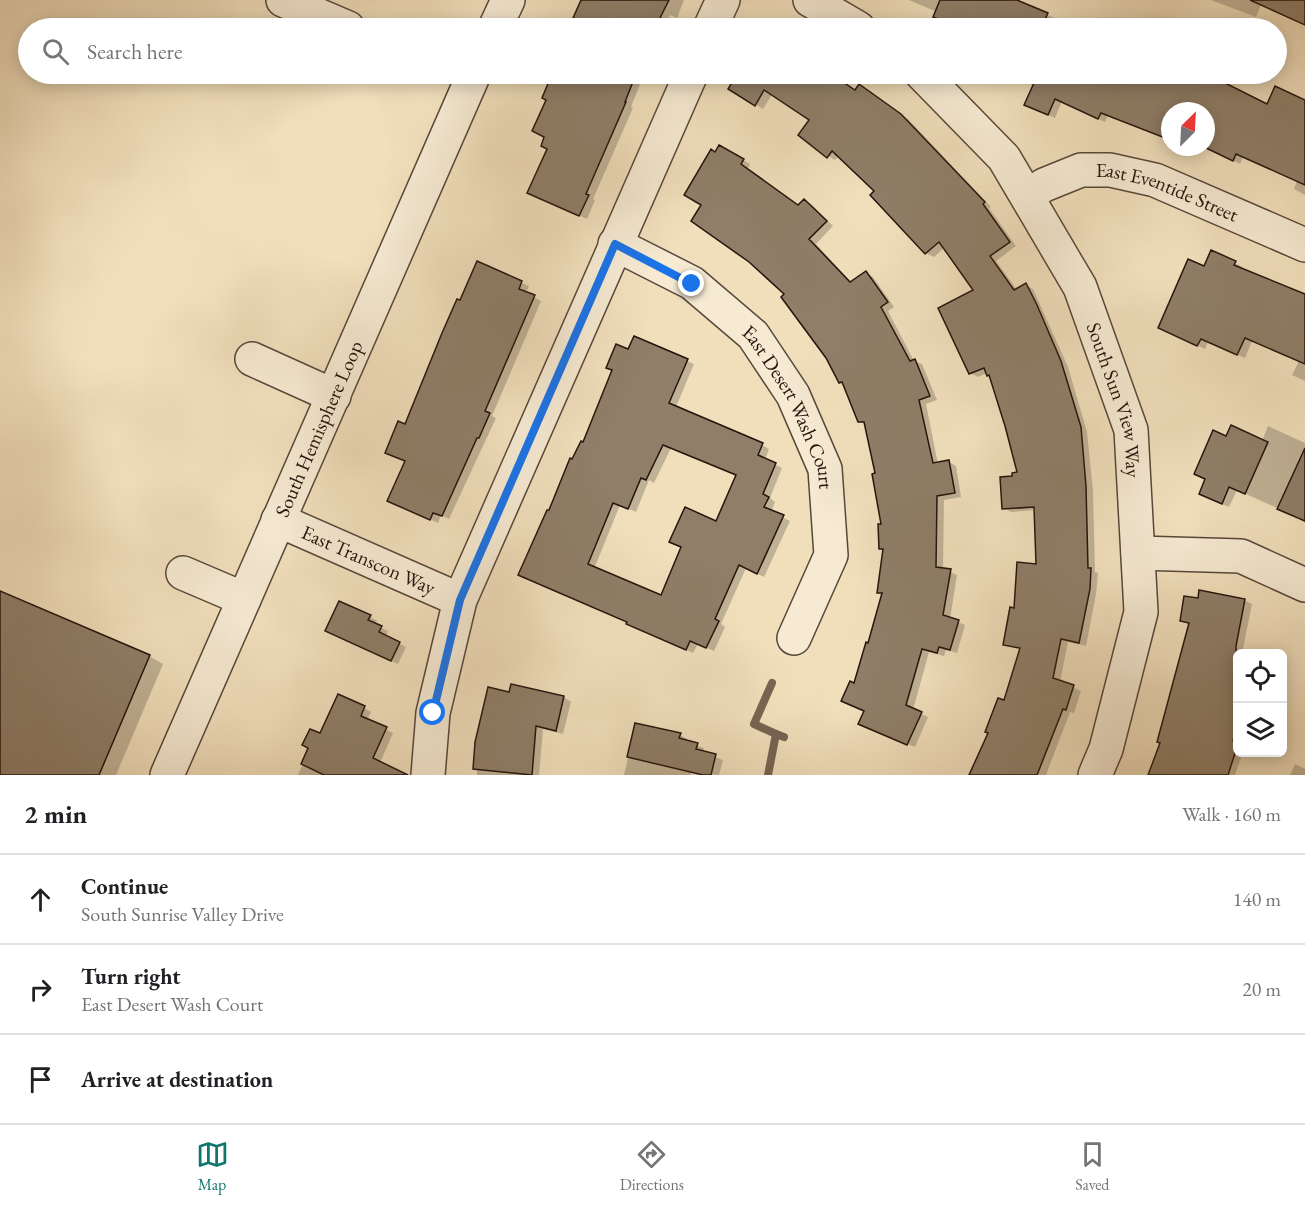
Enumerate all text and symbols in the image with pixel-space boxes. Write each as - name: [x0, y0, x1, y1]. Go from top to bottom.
- search box: [18, 18, 1287, 84]
- icon: search: [39, 35, 72, 68]
- text: Search here: [87, 37, 182, 66]
- north arrow: [1161, 102, 1215, 156]
- street label: East Eventide Street: [1096, 157, 1243, 228]
- route end: [678, 270, 704, 296]
- street label: East Desert Wash Court: [737, 319, 839, 491]
- street label: South Sun View Way: [1081, 319, 1147, 479]
- street label: South Hemisphere Loop: [269, 337, 369, 521]
- street label: East Transcon Way: [298, 519, 440, 601]
- map controls: [1233, 649, 1287, 757]
- button: locate: [1233, 649, 1287, 703]
- route start: [419, 699, 445, 725]
- button: layers: [1233, 703, 1287, 757]
- text: 2 min: [24, 797, 87, 831]
- text: Walk · 160 m: [1182, 801, 1281, 827]
- text: Continue: [81, 872, 168, 901]
- icon: ahead: [24, 883, 57, 916]
- text: 140 m: [1233, 886, 1281, 912]
- text: South Sunrise Valley Drive: [81, 901, 284, 927]
- text: Turn right: [81, 962, 180, 991]
- icon: right: [24, 973, 57, 1006]
- text: 20 m: [1242, 976, 1281, 1002]
- text: East Desert Wash Court: [81, 991, 263, 1017]
- icon: arrive: [24, 1063, 57, 1096]
- text: Arrive at destination: [81, 1065, 273, 1094]
- tab: Map: [196, 1138, 229, 1195]
- tab: Directions: [620, 1138, 684, 1195]
- tab: Saved: [1075, 1138, 1109, 1195]

